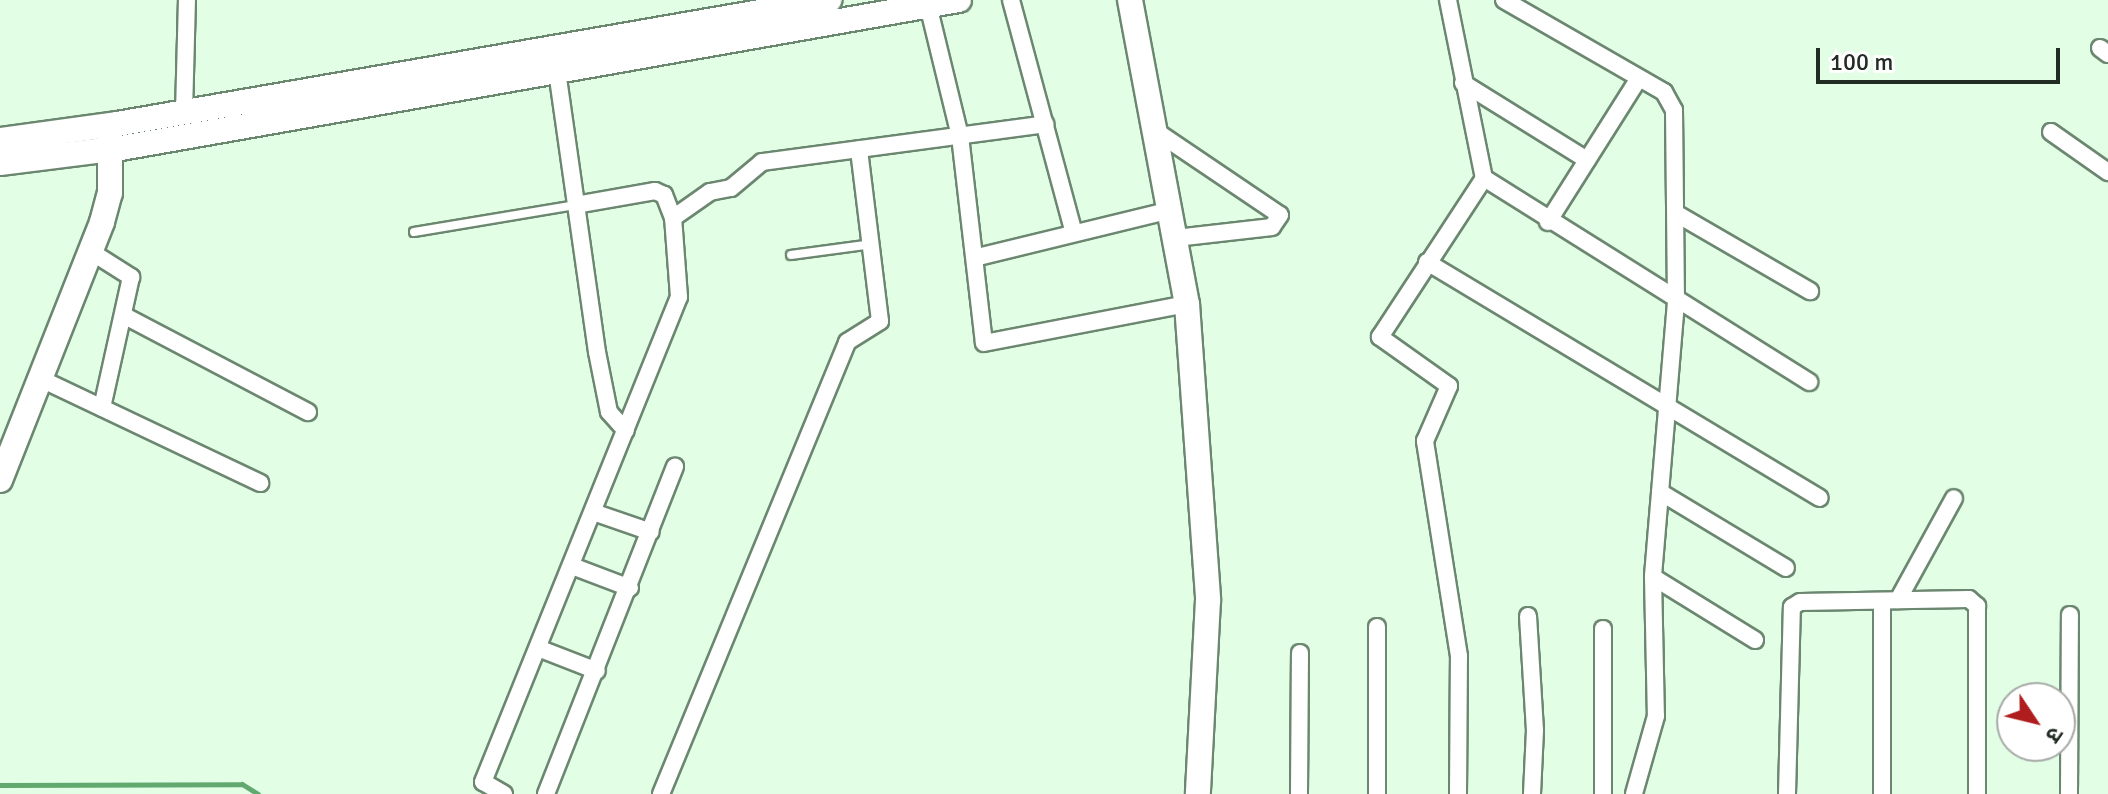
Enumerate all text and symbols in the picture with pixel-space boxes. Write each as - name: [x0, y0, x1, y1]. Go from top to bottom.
- scale bar: [1820, 32, 2064, 82]
- text: 100 m: [1830, 47, 1893, 77]
- north arrow: [1996, 682, 2076, 762]
- text: उ: [2040, 722, 2069, 748]

